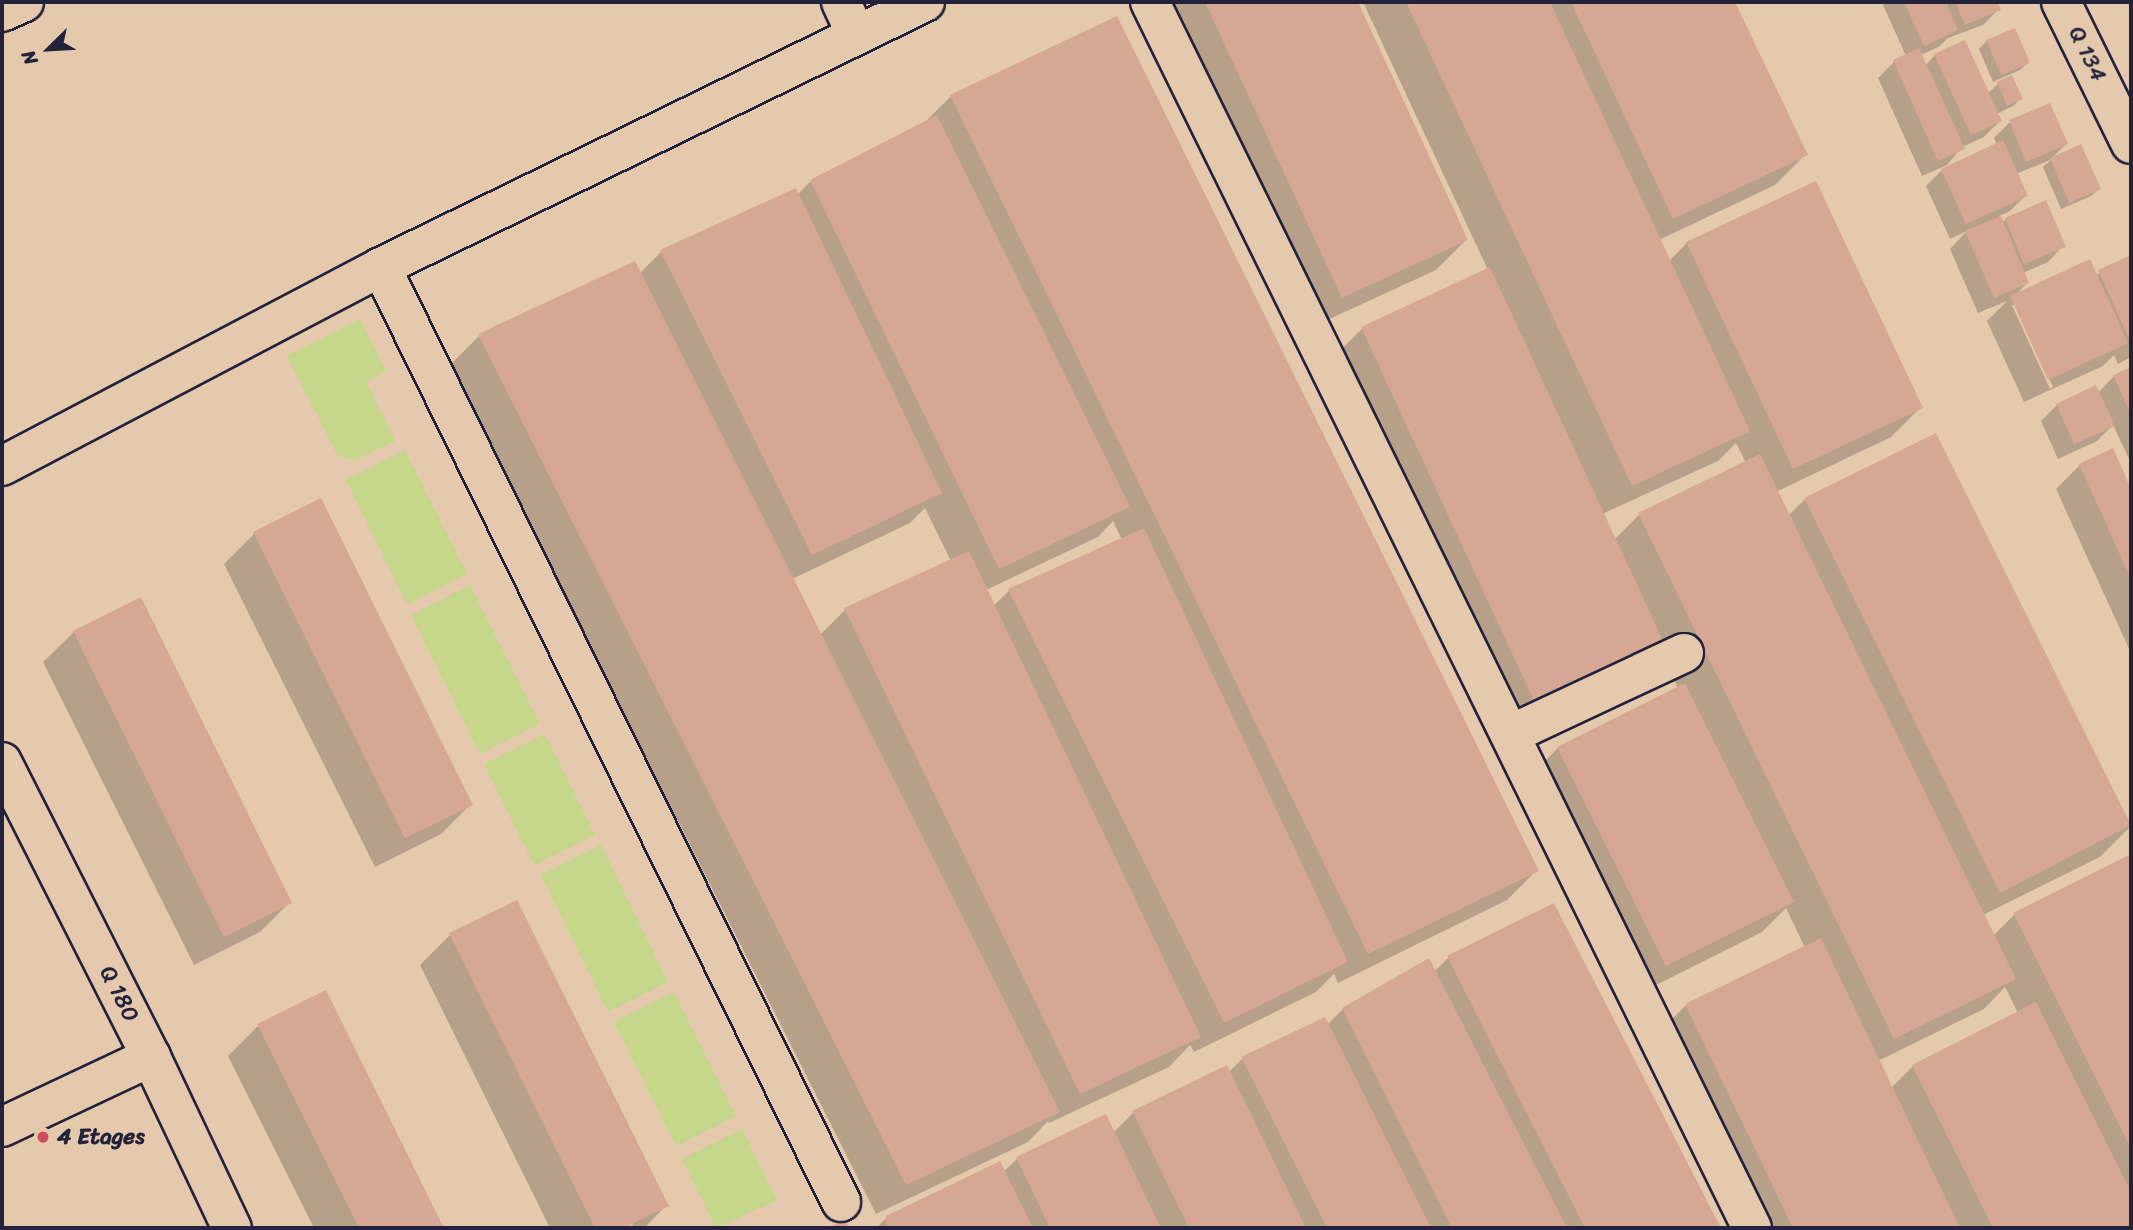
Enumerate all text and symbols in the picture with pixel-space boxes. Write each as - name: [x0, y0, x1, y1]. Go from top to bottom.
- north arrow: [14, 14, 84, 84]
- street label: Q 134: [2062, 22, 2112, 86]
- text: N: [12, 45, 47, 70]
- street label: Q 180: [93, 961, 145, 1027]
- place label: 4 Etages: [57, 1123, 145, 1151]
- marker: 4 Etages: [35, 1129, 51, 1145]

